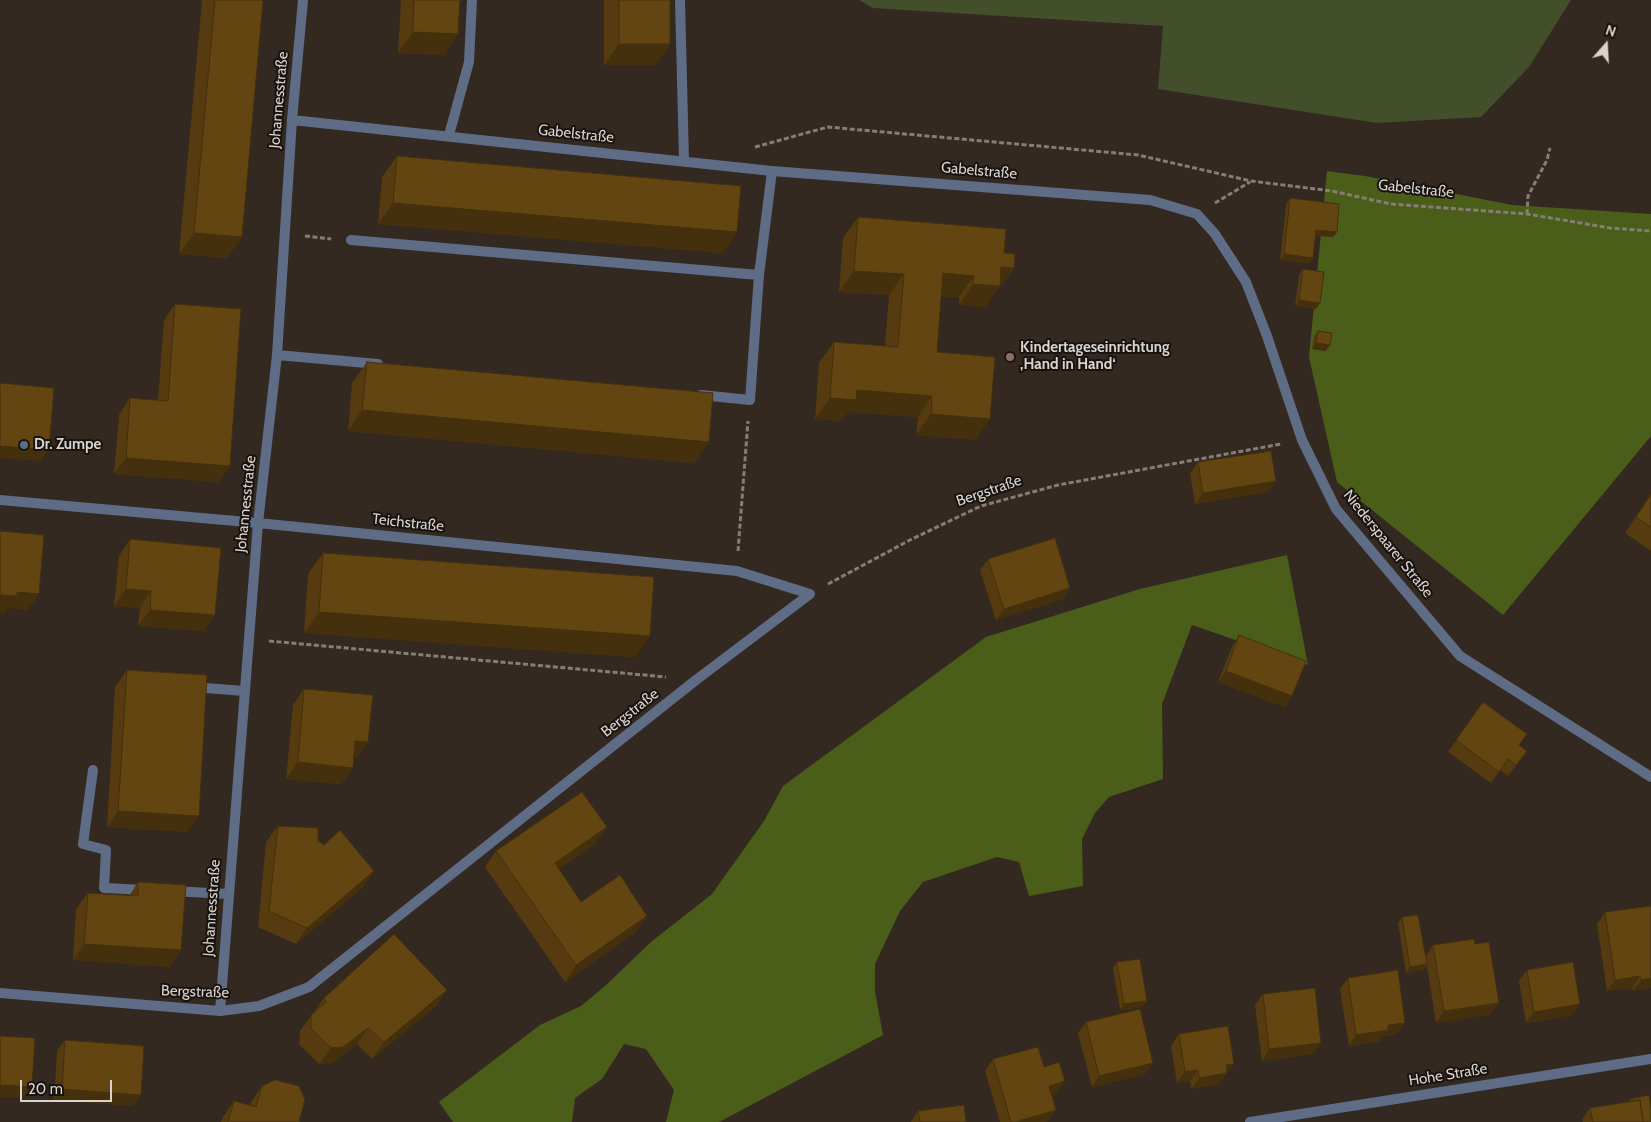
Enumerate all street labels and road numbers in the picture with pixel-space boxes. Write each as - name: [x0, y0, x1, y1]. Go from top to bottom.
- street label: Johannesstraße: [266, 51, 292, 149]
- street label: Gabelstraße: [537, 121, 615, 147]
- street label: Gabelstraße: [940, 159, 1018, 183]
- street label: Gabelstraße: [1377, 176, 1455, 202]
- street label: Johannesstraße: [232, 455, 260, 553]
- street label: Bergstraße: [954, 471, 1024, 511]
- street label: Niederspaarer Straße: [1339, 487, 1437, 601]
- street label: Teichstraße: [371, 510, 445, 536]
- street label: Bergstraße: [598, 685, 662, 741]
- street label: Johannesstraße: [200, 859, 224, 957]
- street label: Bergstraße: [161, 982, 229, 1002]
- street label: Hohe Straße: [1407, 1060, 1489, 1090]

